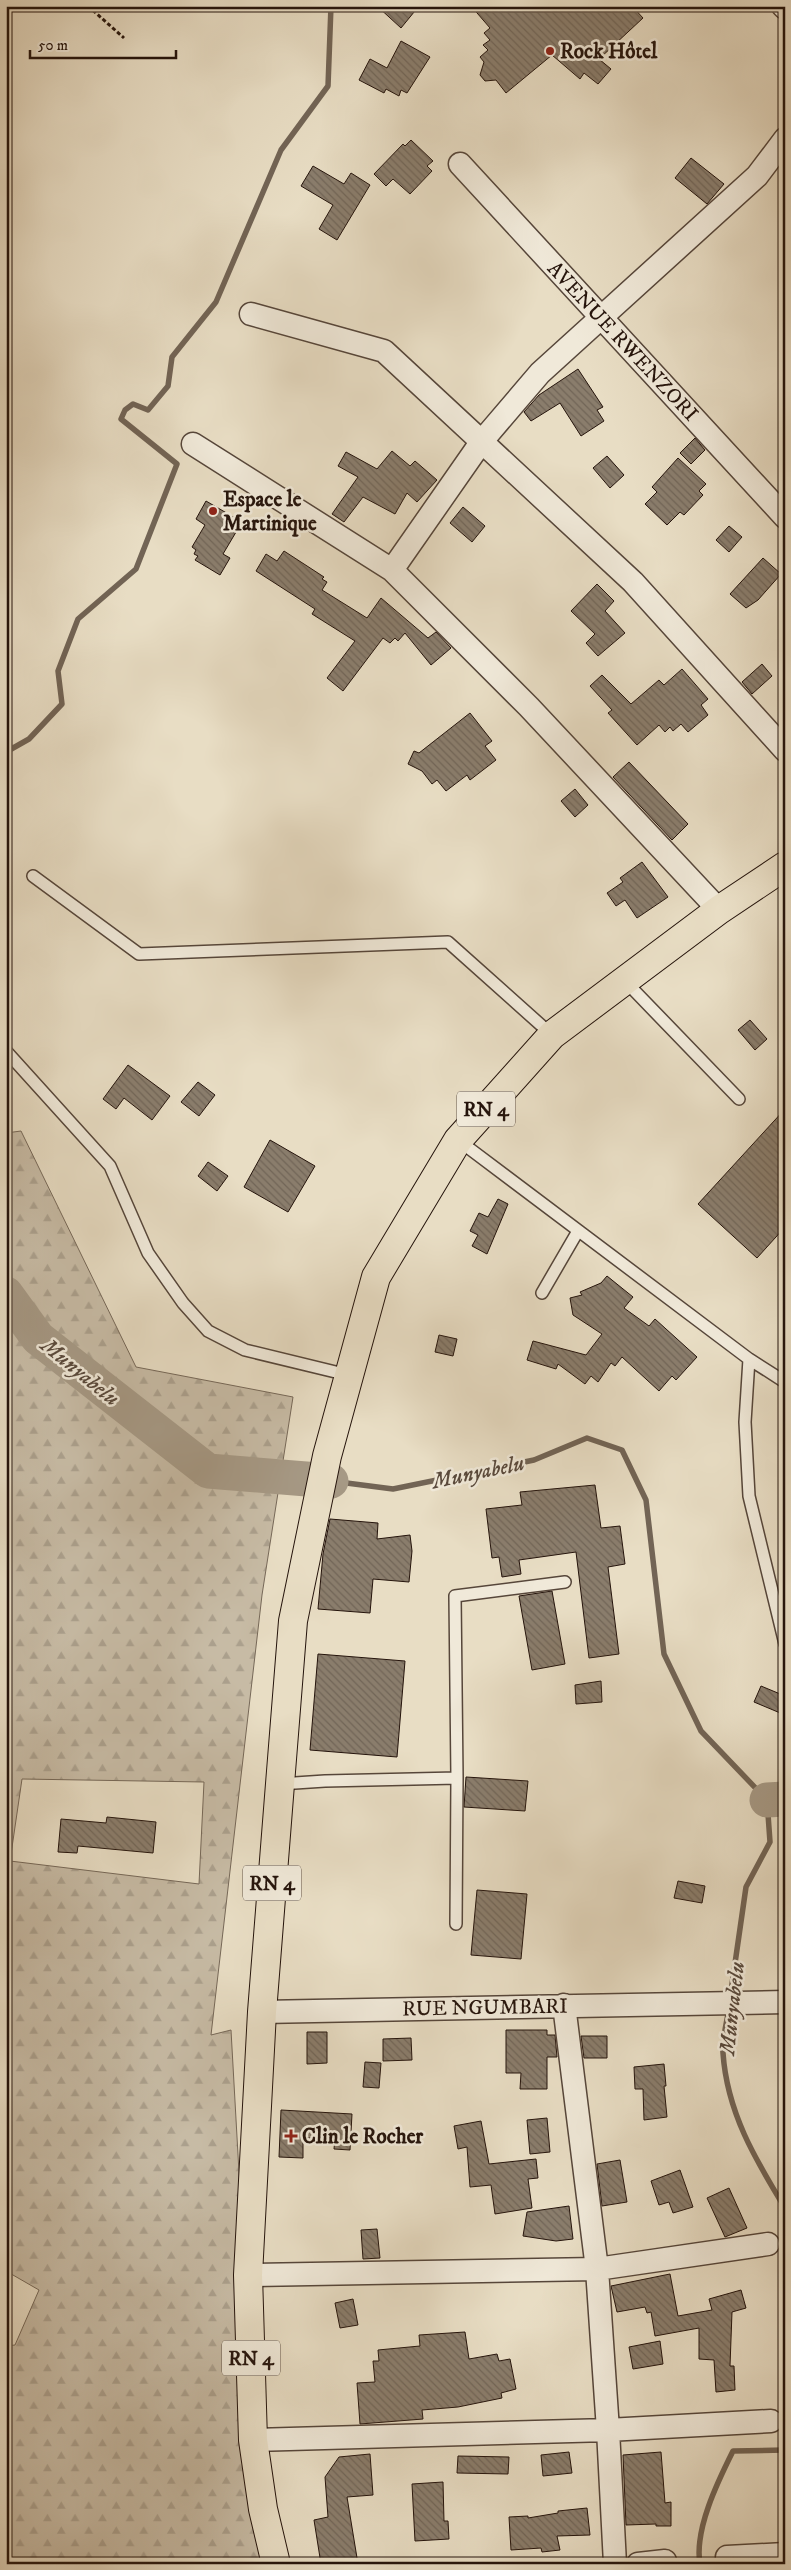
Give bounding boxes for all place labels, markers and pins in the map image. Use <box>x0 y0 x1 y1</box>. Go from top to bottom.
place label: Rock Hôtel <box>560 39 658 65</box>
marker: Rock Hôtel <box>544 45 556 57</box>
place label: Espace le Martinique <box>223 487 317 537</box>
marker: Espace le Martinique <box>207 505 219 517</box>
place label: Clin le Rocher <box>302 2124 424 2150</box>
marker: Clin le Rocher <box>284 2129 298 2143</box>

